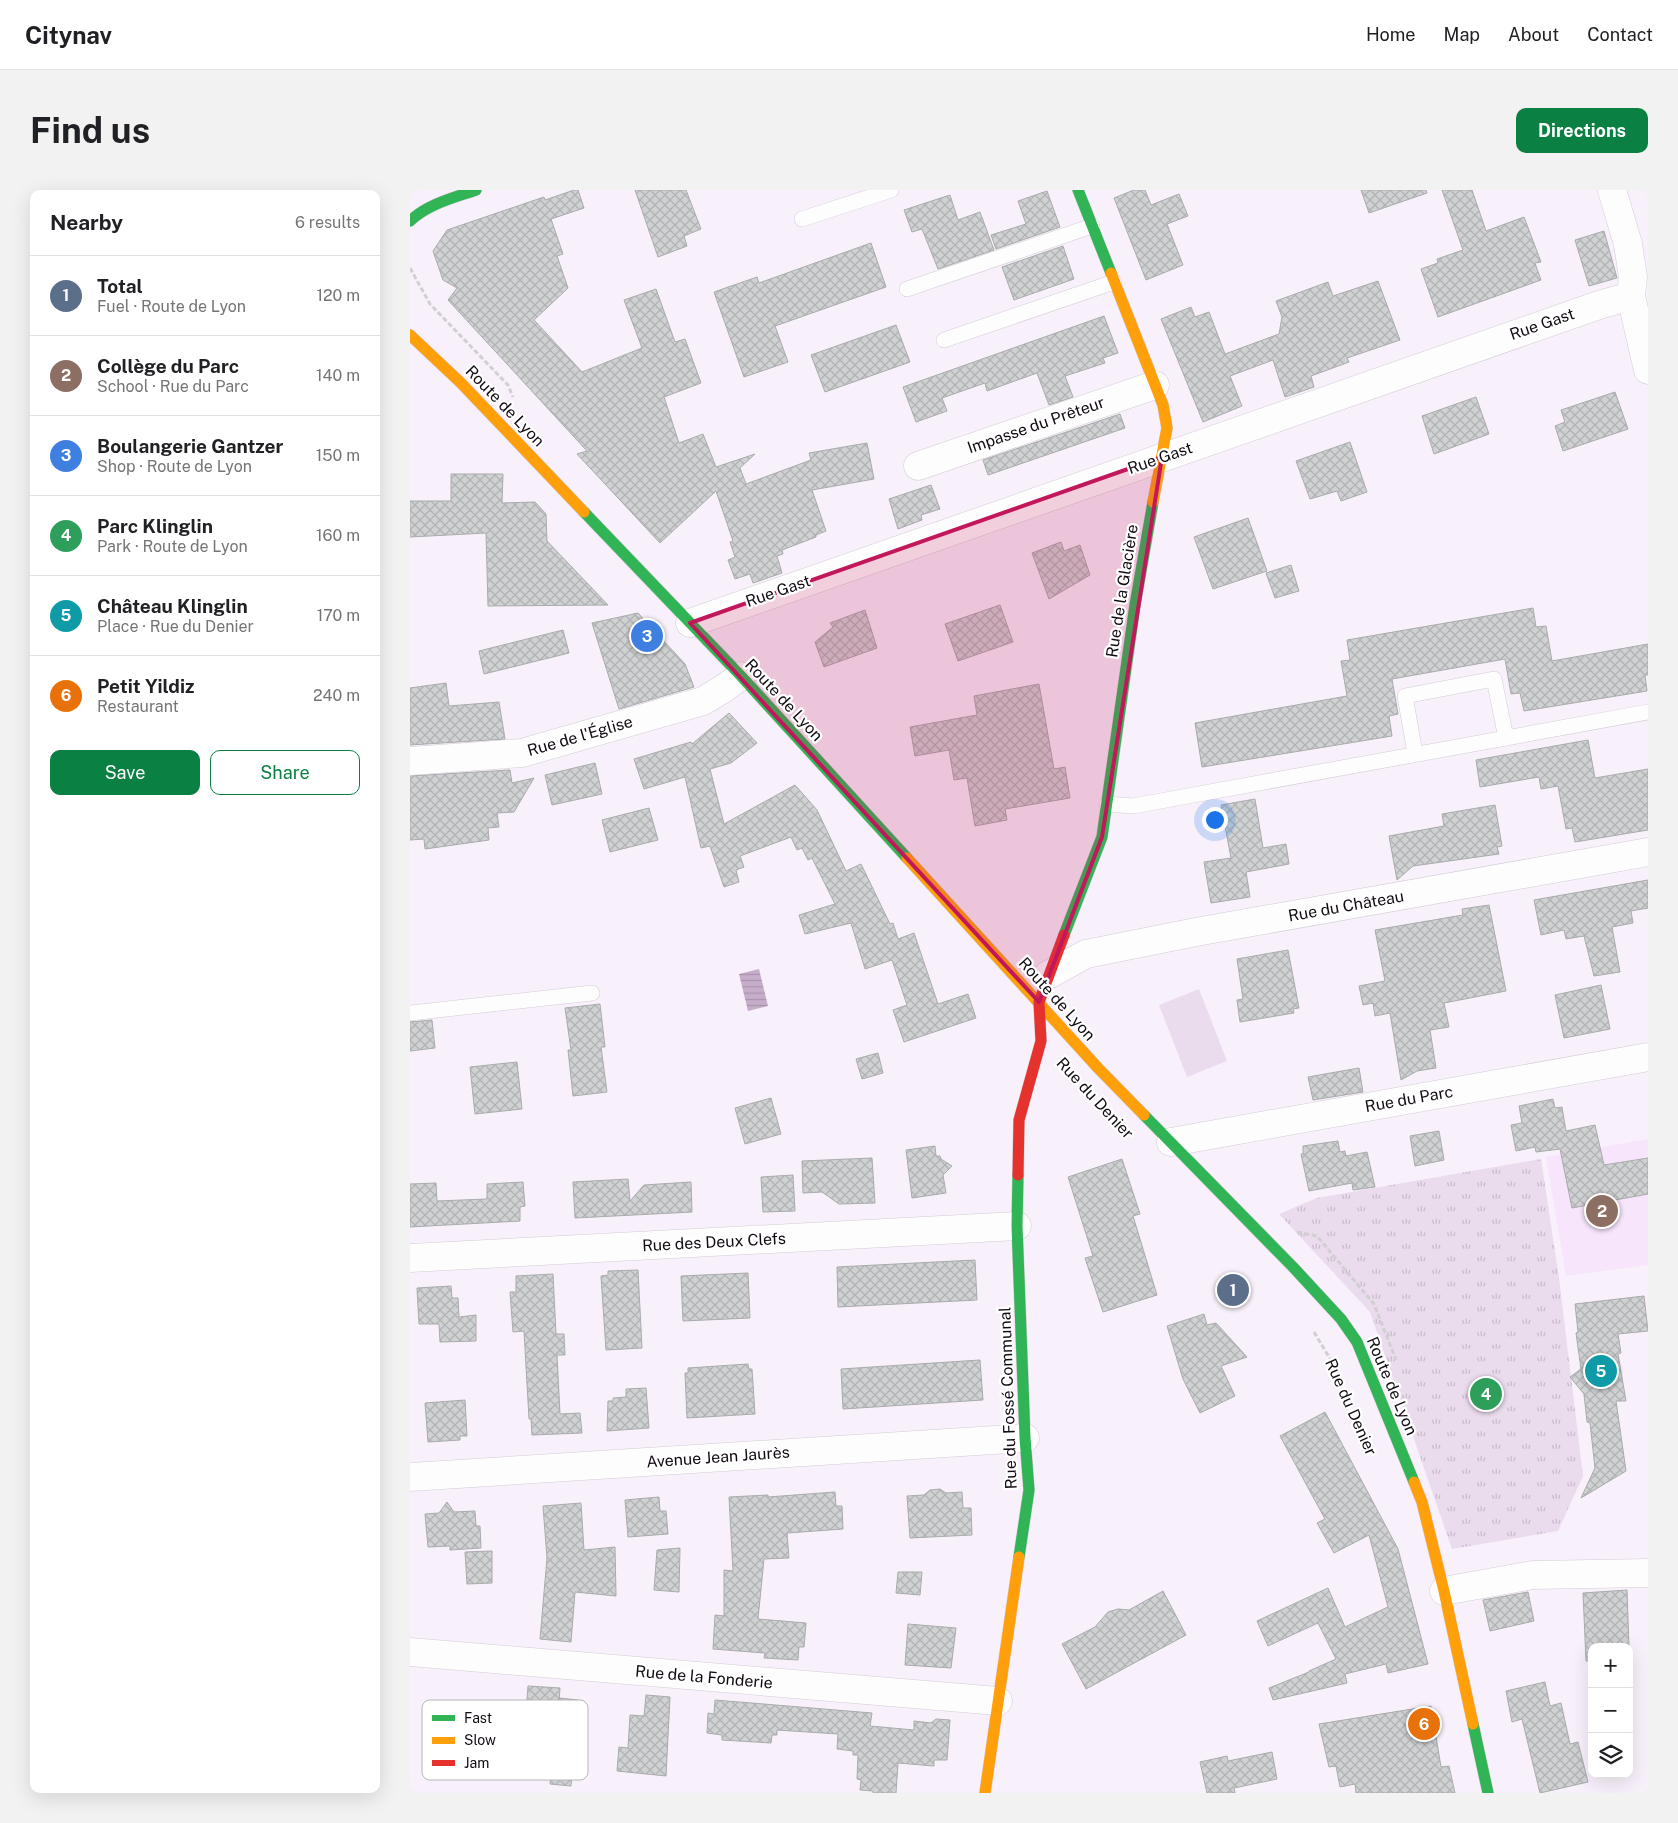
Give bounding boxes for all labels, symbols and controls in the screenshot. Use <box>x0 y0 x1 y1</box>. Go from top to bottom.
text: Citynav <box>25 21 112 49</box>
text: Home <box>1366 24 1416 45</box>
text: Map <box>1444 24 1480 45</box>
text: About <box>1508 24 1559 45</box>
text: Contact <box>1587 24 1653 45</box>
button: Directions <box>1516 108 1648 153</box>
text: Find us <box>30 110 150 151</box>
text: Nearby <box>50 210 123 235</box>
text: 6 results <box>295 213 360 232</box>
text: Total <box>97 275 143 297</box>
text: 1 <box>63 286 69 305</box>
text: 120 m <box>316 286 360 305</box>
text: Fuel · Route de Lyon <box>97 297 246 316</box>
street label: Rue Gast <box>1507 304 1577 344</box>
text: Collège du Parc <box>97 355 239 377</box>
street label: Route de Lyon <box>462 362 548 450</box>
text: 2 <box>61 366 71 385</box>
text: 140 m <box>316 366 360 385</box>
text: School · Rue du Parc <box>97 377 249 396</box>
street label: Impasse du Prêteur <box>965 393 1107 457</box>
text: Boulangerie Gantzer <box>97 435 283 457</box>
street label: Rue Gast <box>1125 438 1195 478</box>
text: 3 <box>61 446 71 465</box>
text: 150 m <box>316 446 360 465</box>
text: Shop · Route de Lyon <box>97 457 252 476</box>
text: Parc Klinglin <box>97 515 213 537</box>
street label: Rue de la Glacière <box>1102 523 1142 659</box>
text: 4 <box>61 526 71 545</box>
text: 160 m <box>316 526 360 545</box>
text: Park · Route de Lyon <box>97 537 248 556</box>
street label: Rue Gast <box>743 571 813 611</box>
text: Château Klinglin <box>97 595 248 617</box>
text: 5 <box>61 606 71 625</box>
text: 170 m <box>317 606 360 625</box>
text: Place · Rue du Denier <box>97 617 254 636</box>
pin: 3 <box>631 617 663 655</box>
street label: Route de Lyon <box>741 655 827 745</box>
text: Petit Yildiz <box>97 675 194 697</box>
text: 6 <box>61 686 71 705</box>
text: 240 m <box>313 686 360 705</box>
text: Restaurant <box>97 697 179 716</box>
street label: Rue de l'Église <box>525 711 635 760</box>
button: Save <box>50 750 200 795</box>
button: Share <box>210 750 360 795</box>
your location <box>1202 807 1228 833</box>
street label: Rue du Château <box>1287 886 1405 926</box>
street label: Route de Lyon <box>1015 954 1099 1044</box>
street label: Rue du Denier <box>1053 1053 1137 1143</box>
street label: Rue du Parc <box>1364 1082 1454 1116</box>
pin: 2 <box>1586 1192 1618 1230</box>
street label: Rue des Deux Clefs <box>642 1229 786 1255</box>
pin: 1 <box>1217 1271 1249 1309</box>
street label: Rue du Fossé Communal <box>995 1306 1021 1490</box>
street label: Route de Lyon <box>1363 1334 1421 1438</box>
pin: 5 <box>1585 1352 1617 1390</box>
street label: Rue du Denier <box>1321 1356 1381 1458</box>
pin: 4 <box>1470 1375 1502 1413</box>
street label: Avenue Jean Jaurès <box>646 1443 790 1471</box>
map controls <box>1588 1643 1633 1778</box>
button: + <box>1588 1643 1633 1688</box>
street label: Rue de la Fonderie <box>634 1662 774 1692</box>
button: − <box>1588 1688 1633 1733</box>
legend <box>422 1700 588 1780</box>
pin: 6 <box>1408 1705 1440 1743</box>
text: Fast <box>464 1710 492 1726</box>
text: Slow <box>464 1732 496 1748</box>
button: layers <box>1588 1733 1633 1778</box>
text: Jam <box>464 1755 489 1771</box>

